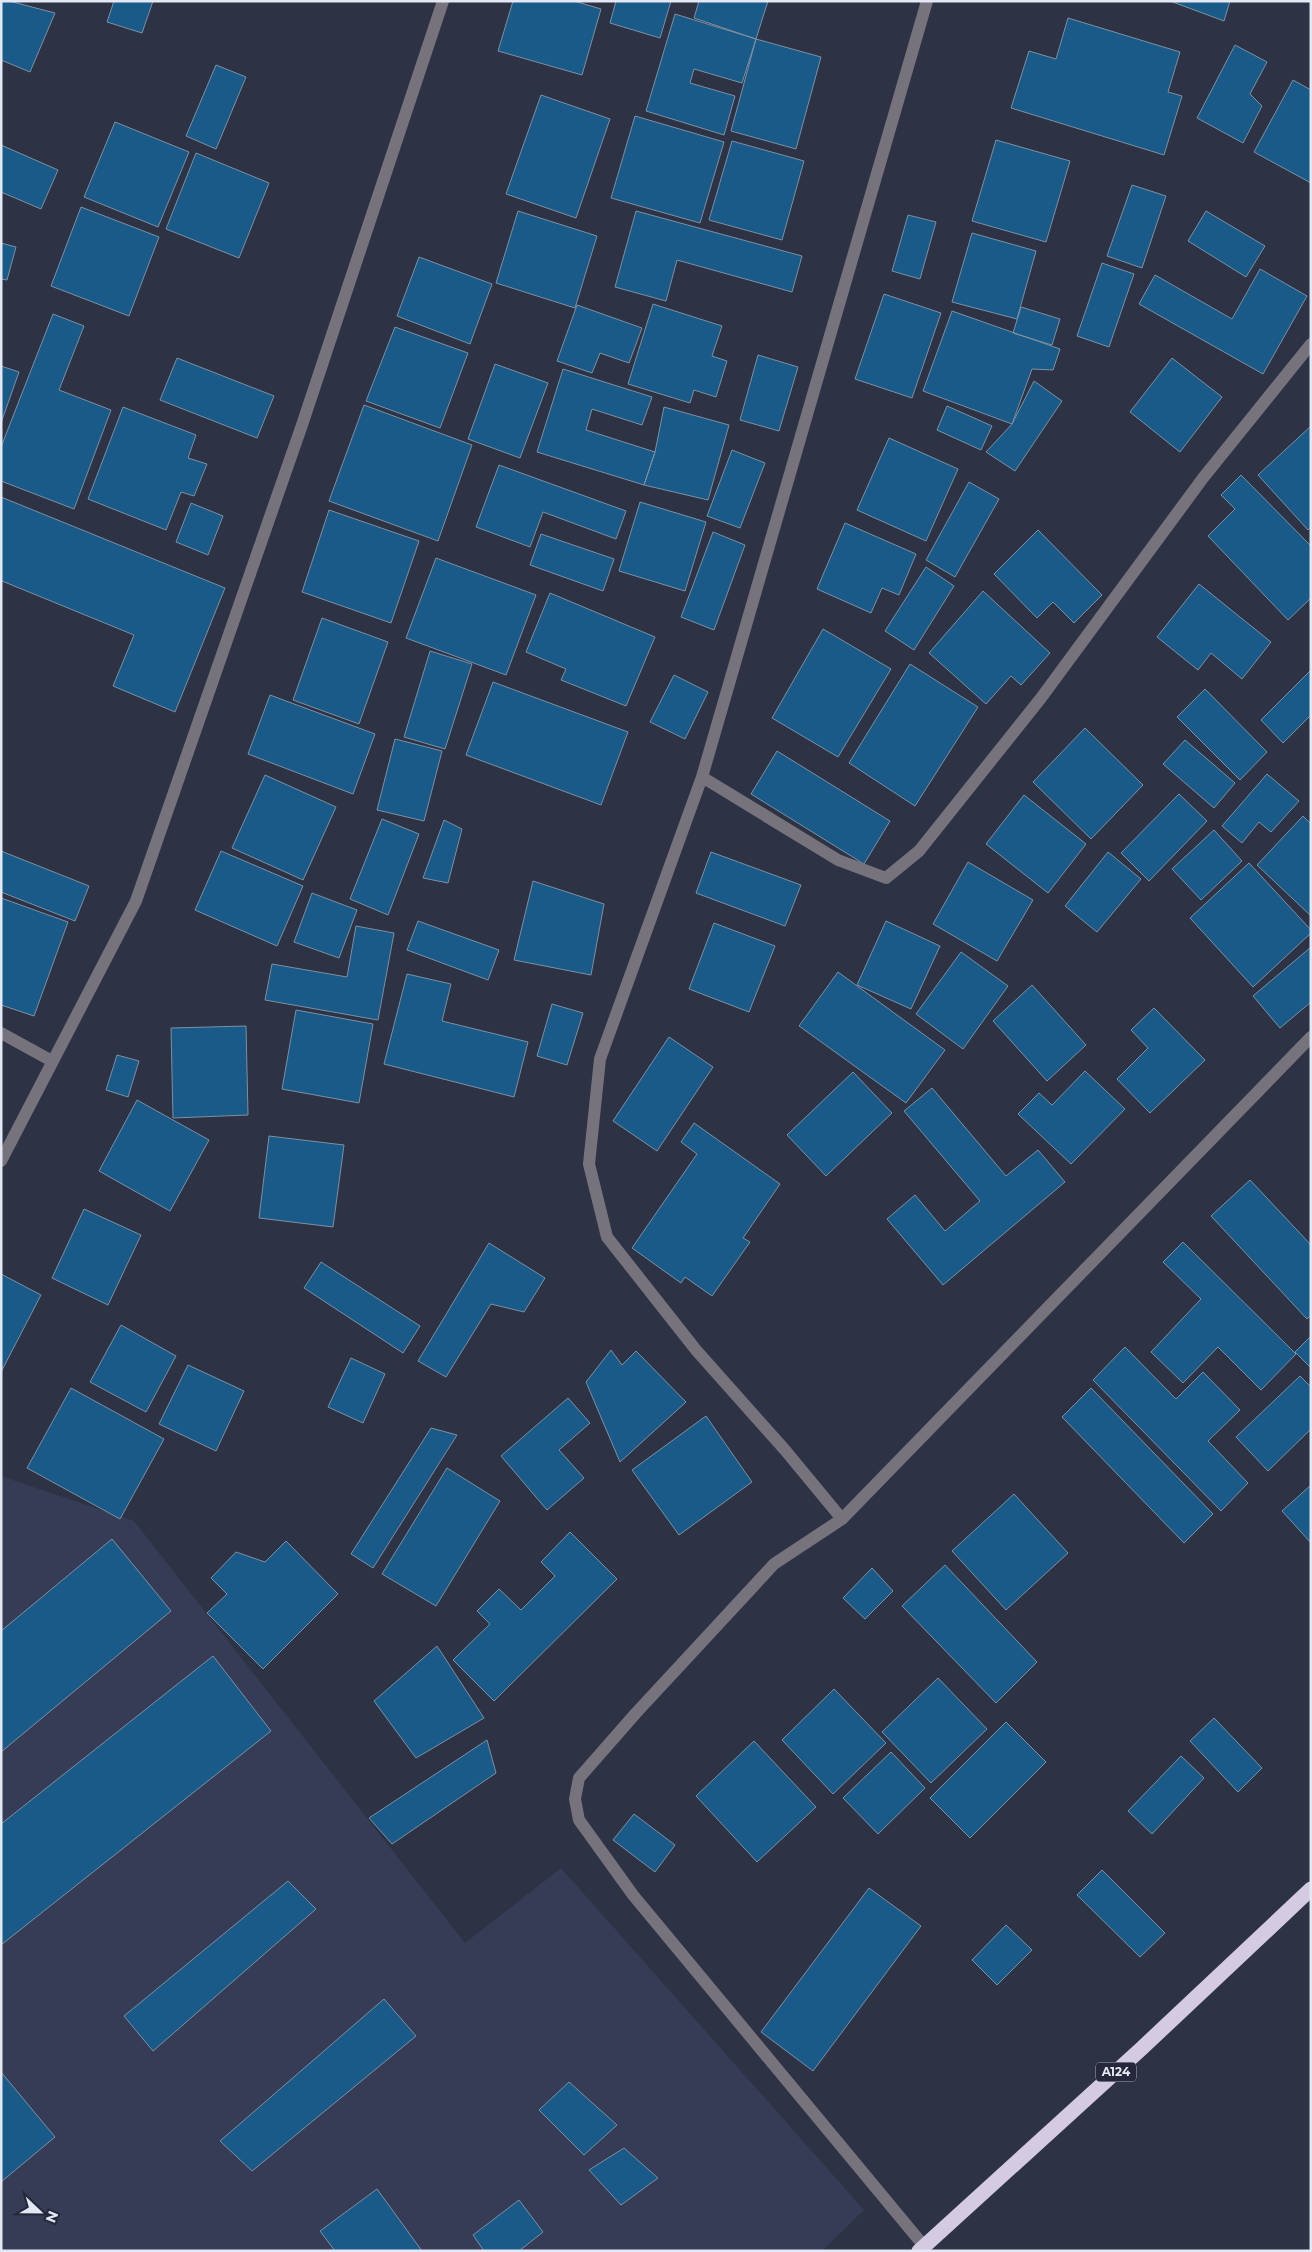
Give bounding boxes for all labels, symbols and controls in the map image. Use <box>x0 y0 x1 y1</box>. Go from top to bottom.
road number: A124 <box>1096 2062 1136 2082</box>
north arrow <box>15 2187 65 2237</box>
text: N <box>42 2208 63 2225</box>

